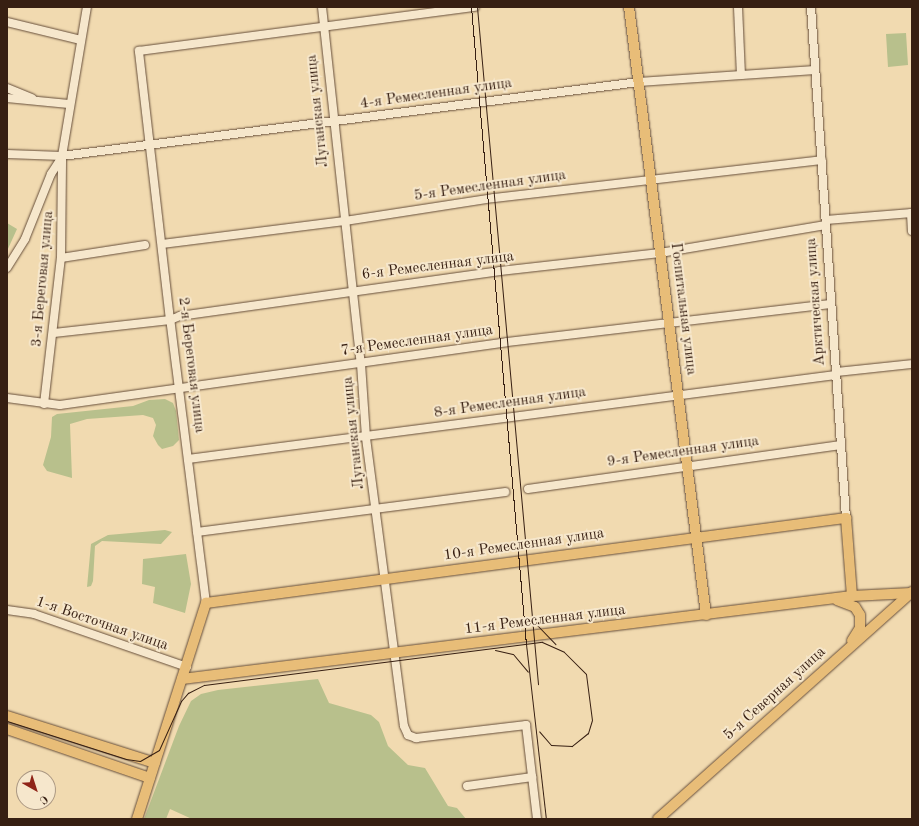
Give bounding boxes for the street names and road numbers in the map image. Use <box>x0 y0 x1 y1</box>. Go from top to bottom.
street label: Луганская улица <box>303 54 333 168</box>
street label: 4-я Ремесленная улица <box>359 74 513 114</box>
street label: 5-я Ремесленная улица <box>413 166 567 206</box>
street label: 3-я Береговая улица <box>28 210 58 348</box>
street label: Арктическая улица <box>803 237 829 367</box>
street label: Госпитальная улица <box>666 242 700 376</box>
street label: 6-я Ремесленная улица <box>361 248 515 284</box>
street label: 2-я Береговая улица <box>174 296 208 434</box>
street label: 7-я Ремесленная улица <box>340 321 494 361</box>
street label: Луганская улица <box>339 376 369 490</box>
street label: 8-я Ремесленная улица <box>433 383 587 423</box>
street label: 9-я Ремесленная улица <box>606 432 760 472</box>
street label: 10-я Ремесленная улица <box>443 525 605 565</box>
street label: 1-я Восточная улица <box>34 593 170 655</box>
street label: 11-я Ремесленная улица <box>464 601 626 639</box>
street label: 5-я Северная улица <box>720 643 830 745</box>

